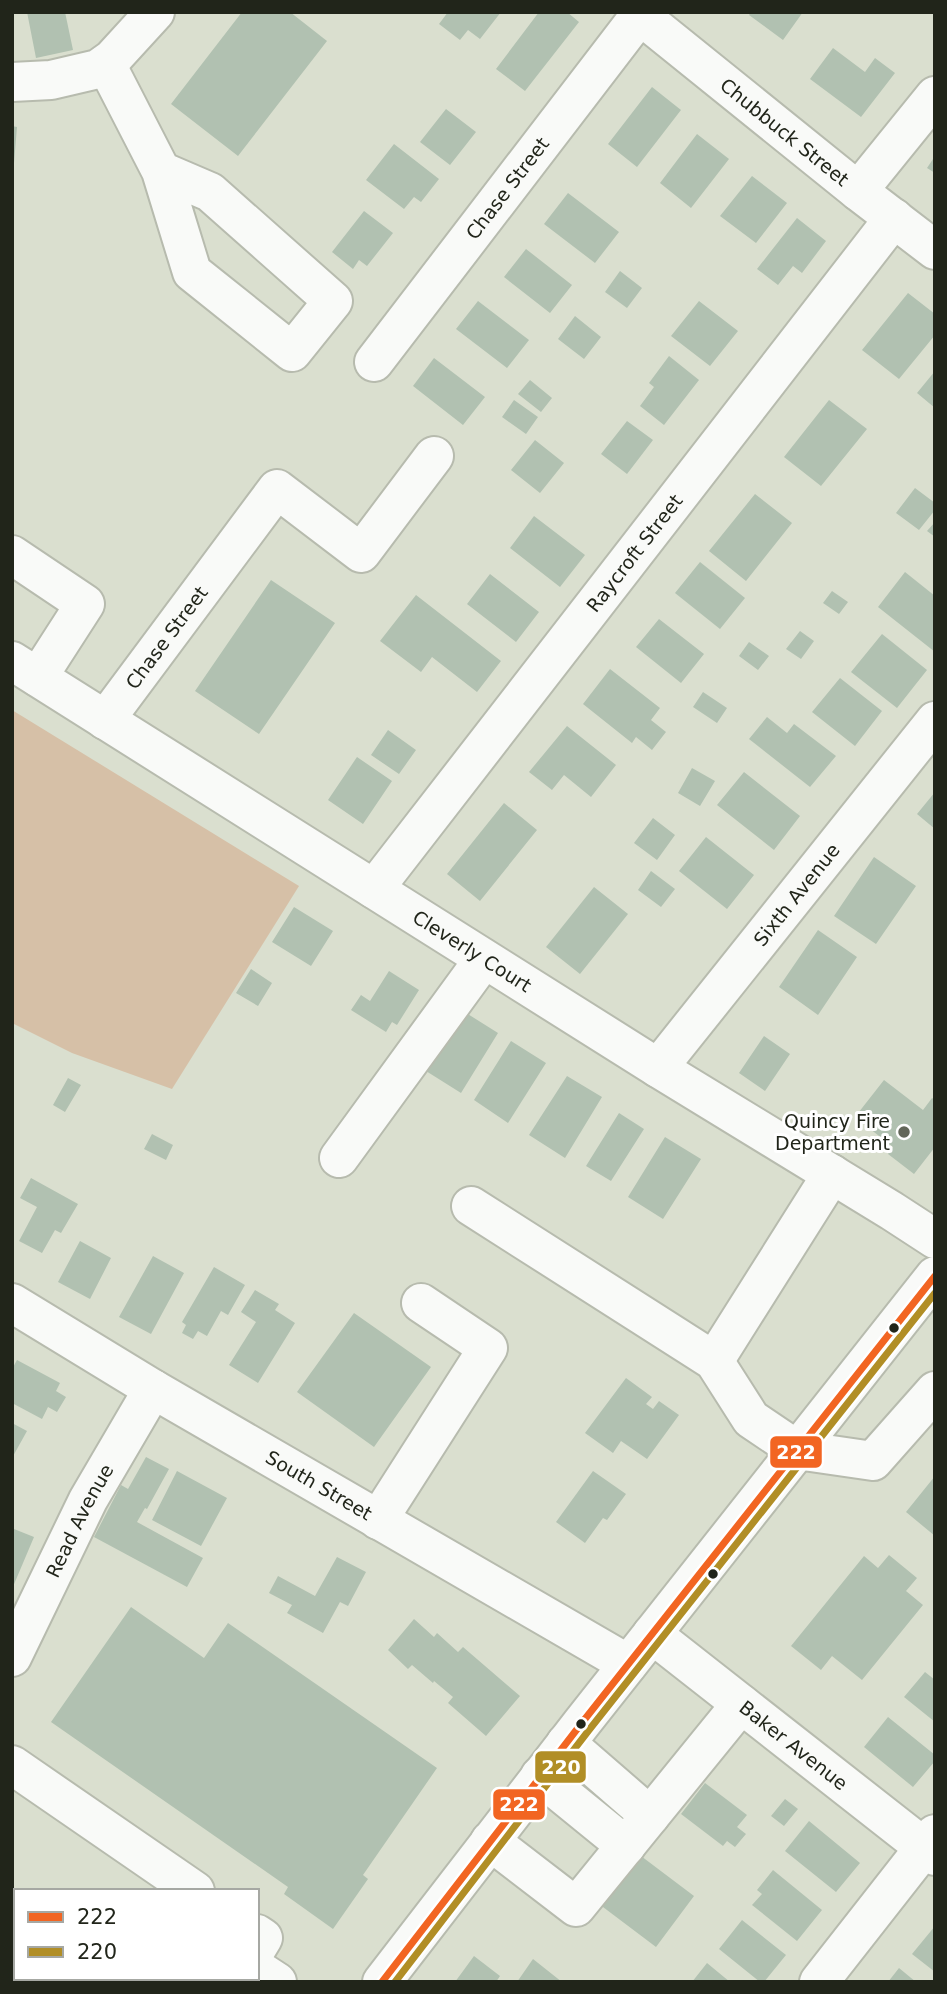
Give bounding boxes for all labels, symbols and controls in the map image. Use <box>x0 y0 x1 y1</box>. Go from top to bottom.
street label: Chubbuck Street <box>716 73 853 190</box>
street label: Chase Street <box>461 133 553 243</box>
street label: Raycroft Street <box>582 490 687 616</box>
street label: Chase Street <box>121 582 212 693</box>
street label: Sixth Avenue <box>749 839 844 950</box>
street label: Cleverly Court <box>409 905 536 996</box>
place label: Quincy Fire Department <box>775 1110 890 1154</box>
marker: Quincy Fire Department <box>896 1124 912 1140</box>
unlabelled marker <box>887 1321 901 1335</box>
line badge: 222 <box>769 1435 823 1469</box>
text: 222 <box>776 1441 816 1463</box>
street label: South Street <box>262 1446 376 1524</box>
street label: Read Avenue <box>41 1460 118 1581</box>
unlabelled marker <box>706 1567 720 1581</box>
street label: Baker Avenue <box>735 1696 852 1794</box>
unlabelled marker <box>574 1717 588 1731</box>
line badge: 220 <box>534 1750 587 1784</box>
text: 220 <box>541 1756 581 1778</box>
line badge: 222 <box>492 1788 546 1821</box>
text: 222 <box>499 1793 539 1815</box>
legend <box>14 1889 259 1980</box>
text: 222 <box>77 1905 117 1929</box>
text: 220 <box>77 1940 117 1964</box>

